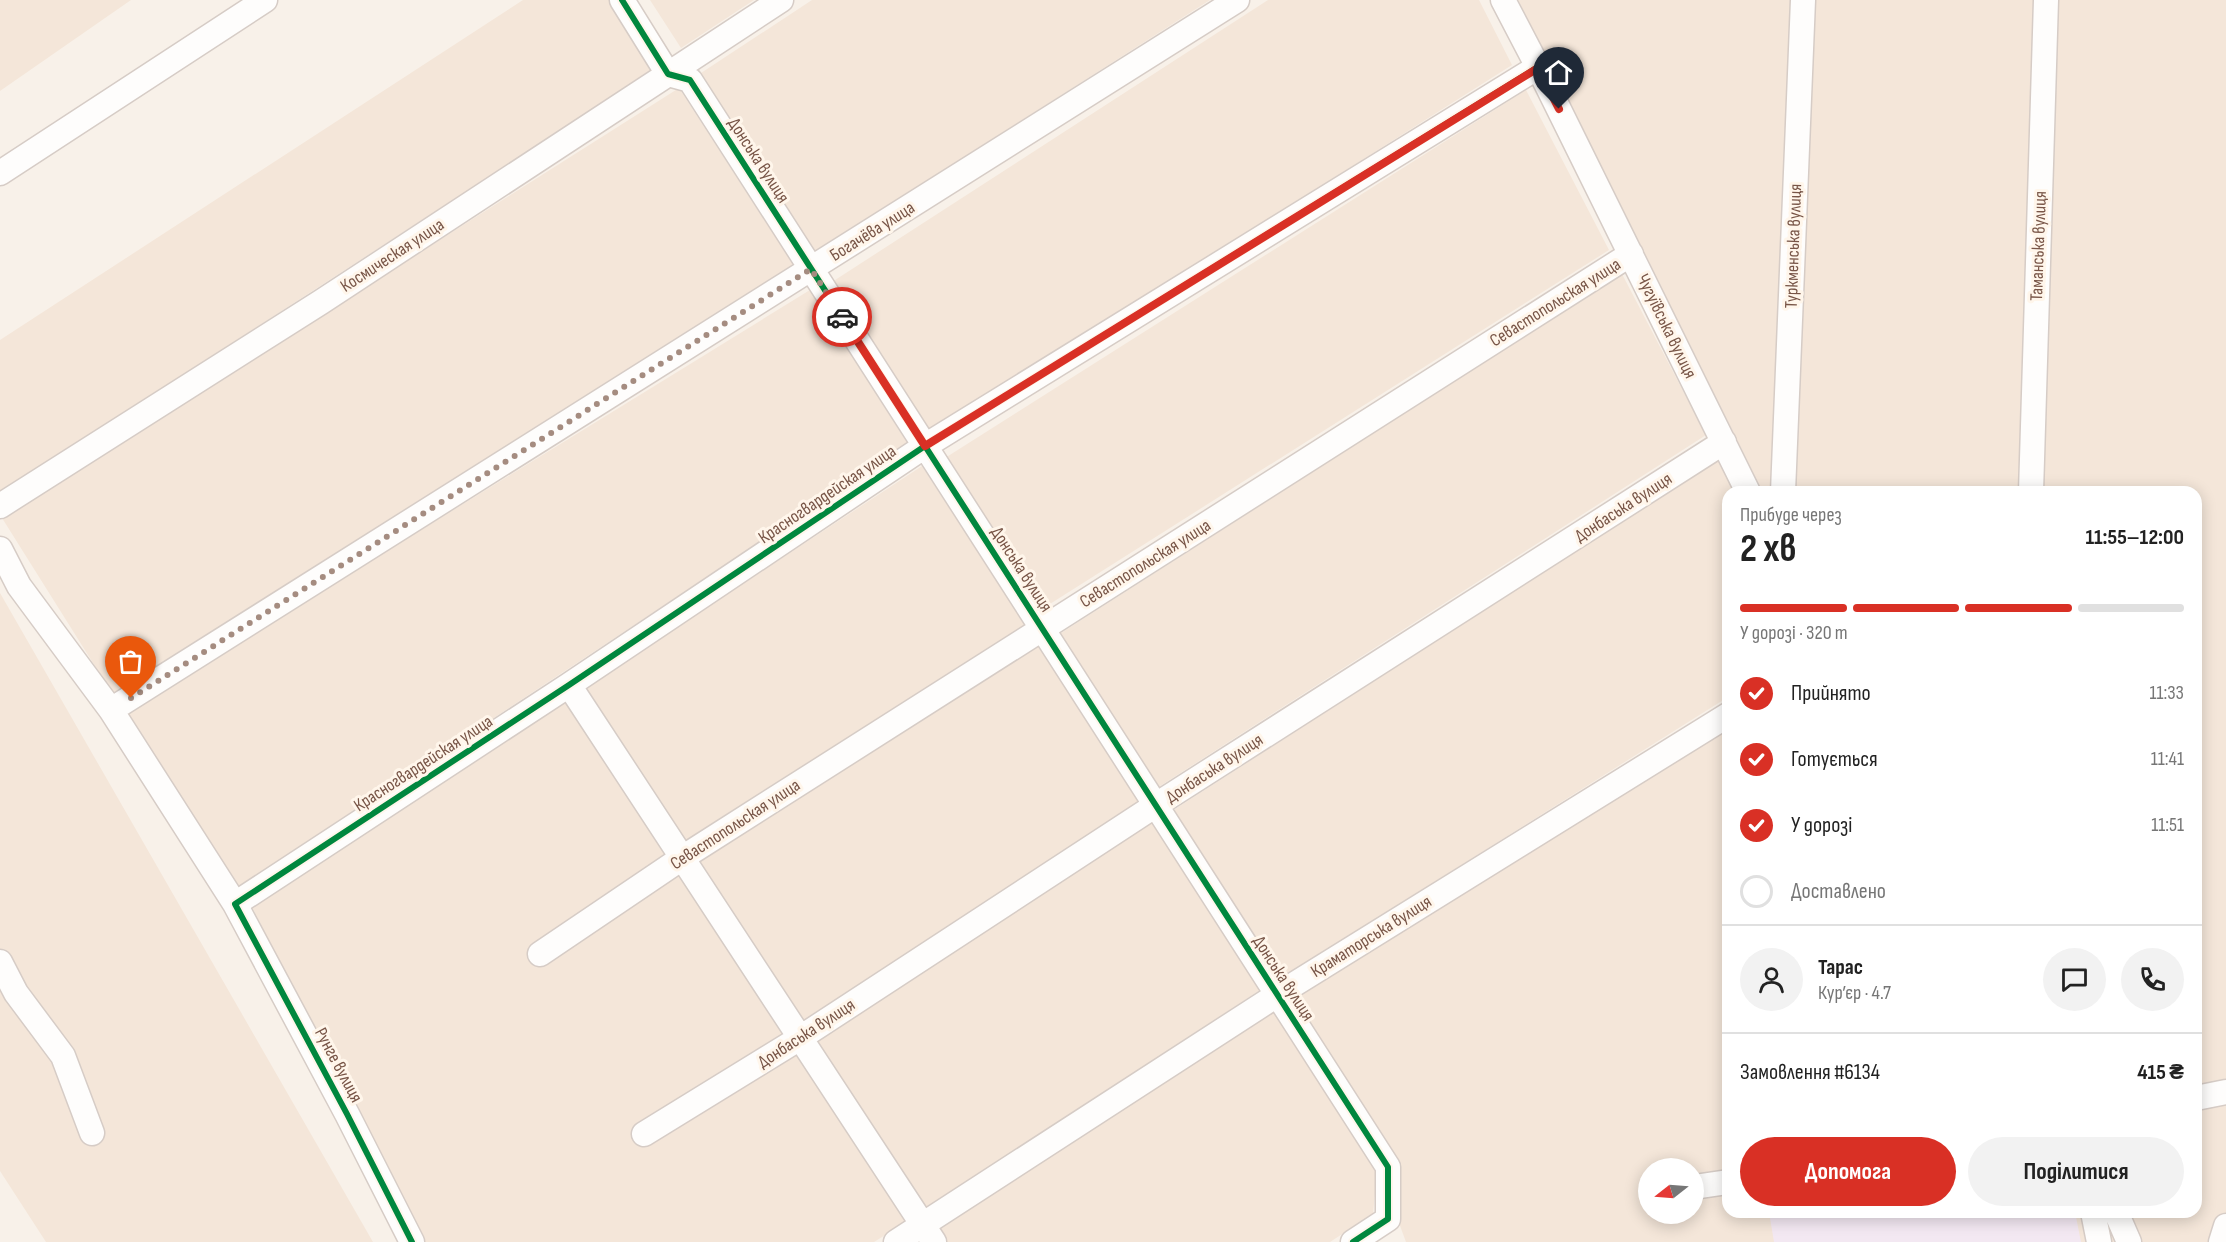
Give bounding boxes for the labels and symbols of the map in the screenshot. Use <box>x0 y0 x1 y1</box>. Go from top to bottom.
pin <box>1533 47 1584 109</box>
street label: Донська вулиця <box>723 114 794 207</box>
street label: Туркменська вулиця <box>1781 183 1806 309</box>
street label: Таманська вулиця <box>2026 191 2051 301</box>
street label: Богачёва улица <box>826 197 919 266</box>
street label: Космическая улица <box>337 214 448 297</box>
street label: Севастопольская улица <box>1486 254 1625 351</box>
street label: Чугуївська вулиця <box>1632 271 1701 382</box>
courier <box>812 287 872 347</box>
street label: Красногвардейская улица <box>755 441 900 548</box>
street label: Донбаська вулиця <box>1571 468 1676 547</box>
street label: Севастопольская улица <box>1076 515 1215 612</box>
street label: Донська вулиця <box>986 523 1057 616</box>
pin <box>105 636 156 698</box>
street label: Красногвардейская улица <box>350 711 497 816</box>
street label: Донбаська вулиця <box>1162 729 1267 808</box>
street label: Севастопольская улица <box>666 775 804 874</box>
street label: Краматорська вулиця <box>1307 891 1435 982</box>
street label: Донська вулиця <box>1248 932 1319 1025</box>
street label: Донбаська вулиця <box>754 994 859 1073</box>
street label: Рунге вулиця <box>310 1024 367 1106</box>
north arrow <box>1638 1158 1704 1224</box>

